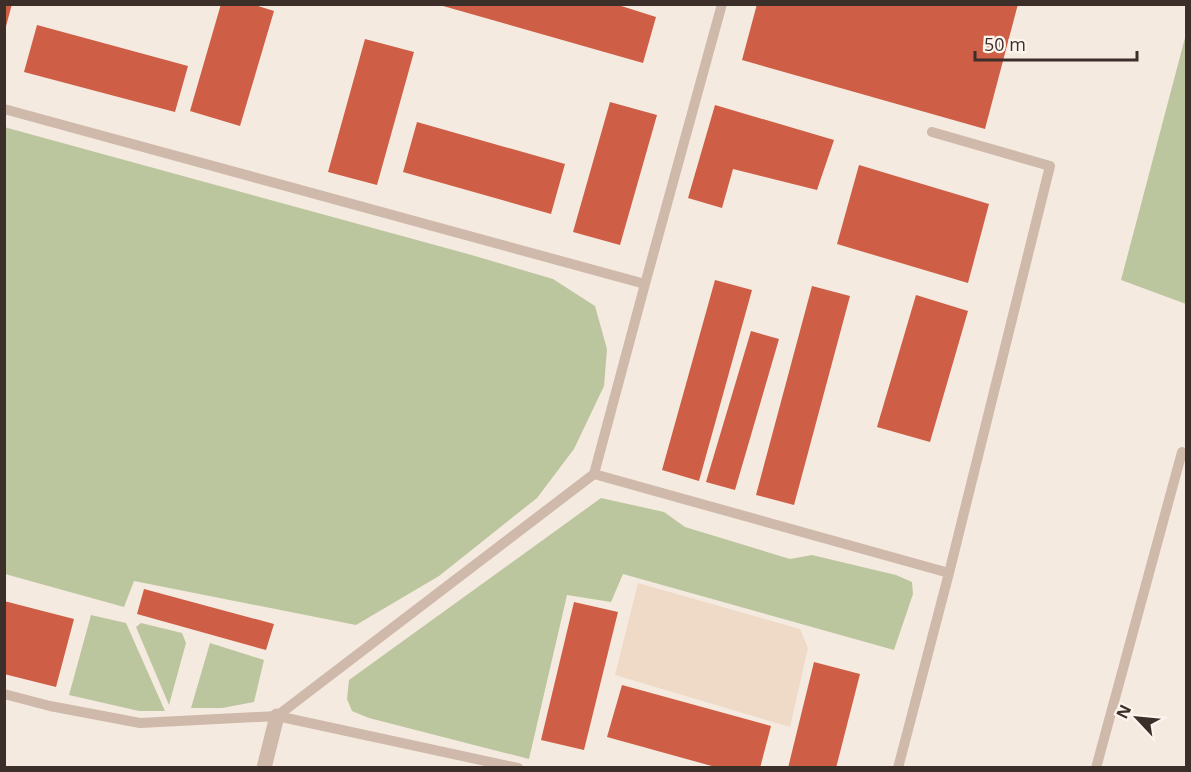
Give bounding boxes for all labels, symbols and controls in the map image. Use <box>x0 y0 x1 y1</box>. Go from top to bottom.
scale bar <box>975 24 1137 62</box>
text: 50 m <box>984 32 1026 56</box>
north arrow <box>1107 688 1167 748</box>
text: N <box>1111 701 1136 722</box>

